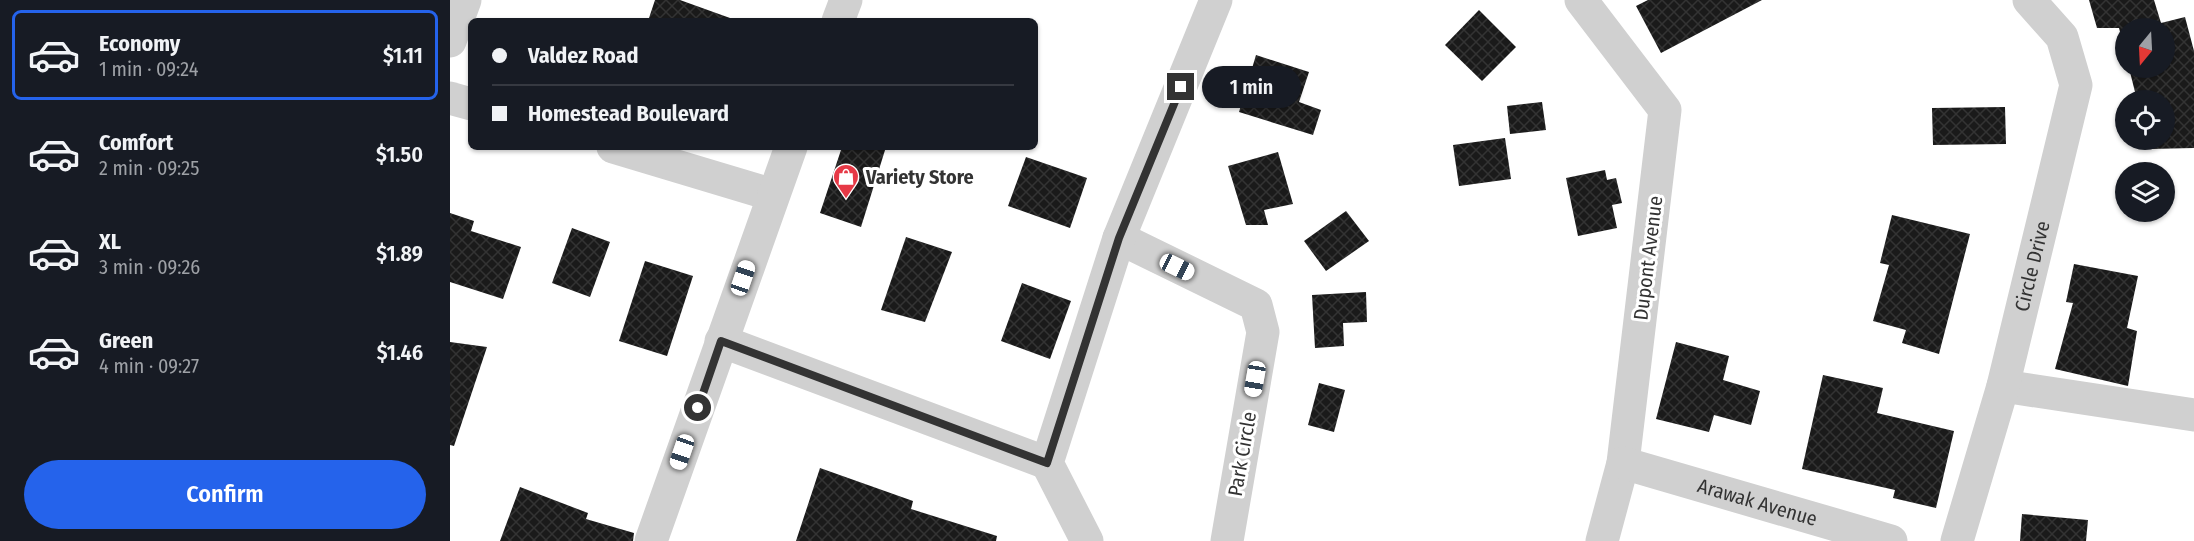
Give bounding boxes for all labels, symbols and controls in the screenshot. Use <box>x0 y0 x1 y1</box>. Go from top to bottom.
north arrow <box>2115 18 2175 78</box>
map controls <box>2115 18 2175 222</box>
icon: car <box>27 28 81 82</box>
text: Economy <box>99 30 180 57</box>
text: $1.11 <box>383 42 423 69</box>
text: Valdez Road <box>528 42 639 69</box>
text: 1 min · 09:24 <box>99 57 198 81</box>
callout: 1 min <box>1202 66 1301 108</box>
route end <box>1167 73 1194 100</box>
text: 1 min <box>1230 75 1273 99</box>
button: locate <box>2115 90 2175 150</box>
text: Homestead Boulevard <box>528 100 729 127</box>
icon: car <box>27 127 81 181</box>
text: Comfort <box>99 129 173 156</box>
text: $1.50 <box>376 141 423 168</box>
text: 2 min · 09:25 <box>99 156 199 180</box>
shop icon: Variety Store <box>831 162 861 200</box>
button: layers <box>2115 162 2175 222</box>
place label: Variety Store <box>865 165 974 189</box>
street label: Dupont Avenue <box>1628 194 1668 322</box>
street label: Circle Drive <box>2010 218 2055 314</box>
icon: car <box>27 226 81 280</box>
text: XL <box>99 228 121 255</box>
text: $1.89 <box>376 240 423 267</box>
car <box>1157 251 1197 283</box>
text: 3 min · 09:26 <box>99 255 200 279</box>
car <box>729 258 757 298</box>
icon: car <box>27 325 81 379</box>
text: Green <box>99 327 153 354</box>
text: $1.46 <box>377 339 423 366</box>
text: 4 min · 09:27 <box>99 354 199 378</box>
car <box>1243 360 1267 398</box>
route start <box>684 394 711 421</box>
street label: Park Circle <box>1223 410 1261 498</box>
car <box>668 432 696 472</box>
button: Confirm <box>24 460 426 529</box>
street label: Arawak Avenue <box>1695 473 1820 531</box>

